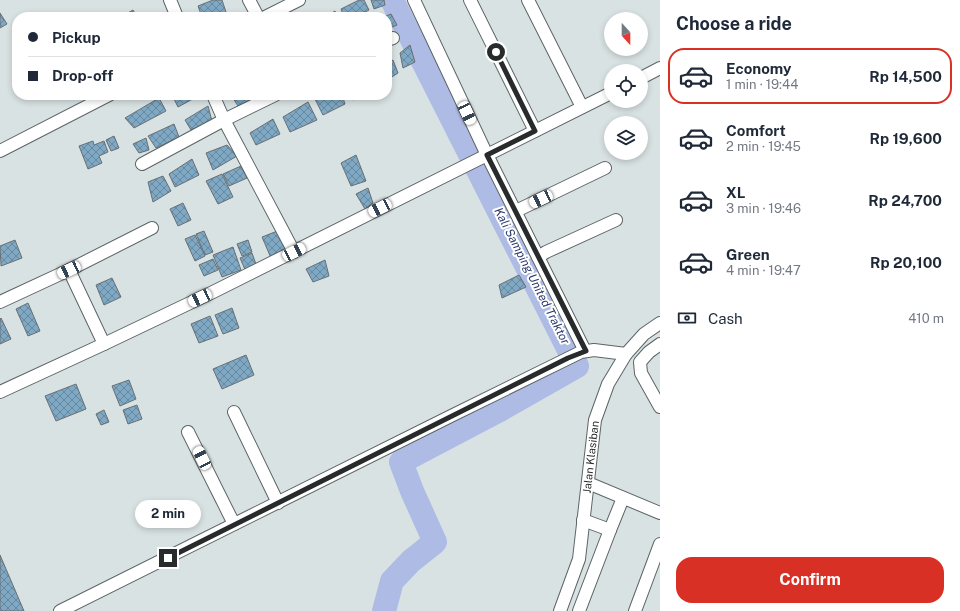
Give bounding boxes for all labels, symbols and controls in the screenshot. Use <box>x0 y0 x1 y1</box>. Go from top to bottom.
north arrow <box>604 12 648 56</box>
map controls <box>604 12 648 160</box>
text: Choose a ride <box>676 13 792 34</box>
text: Pickup <box>52 29 101 46</box>
route start <box>487 43 505 61</box>
icon: car <box>678 58 714 94</box>
text: Economy <box>726 60 791 77</box>
button: locate <box>604 64 648 108</box>
text: Drop-off <box>52 67 113 84</box>
text: Rp 14,500 <box>869 68 942 85</box>
text: 1 min · 19:44 <box>726 77 798 92</box>
car <box>456 100 478 126</box>
button: layers <box>604 116 648 160</box>
icon: car <box>678 120 714 156</box>
text: Comfort <box>726 122 786 139</box>
text: Rp 19,600 <box>870 130 942 147</box>
text: 2 min · 19:45 <box>726 139 801 154</box>
icon: car <box>678 182 714 218</box>
text: XL <box>726 184 745 201</box>
car <box>528 188 554 210</box>
text: Rp 24,700 <box>868 192 942 209</box>
car <box>367 197 393 219</box>
text: 3 min · 19:46 <box>726 201 801 216</box>
water label: Kali Samping United Traktor <box>491 205 573 347</box>
car <box>281 241 307 263</box>
icon: car <box>678 244 714 280</box>
text: Green <box>726 246 770 263</box>
text: Rp 20,100 <box>870 254 942 271</box>
car <box>56 259 82 281</box>
text: 4 min · 19:47 <box>726 263 801 278</box>
car <box>187 287 213 309</box>
icon: cash <box>676 307 698 329</box>
text: Cash <box>708 310 743 327</box>
text: 410 m <box>908 311 944 326</box>
street label: Jalan Klasiban <box>581 420 601 494</box>
car <box>191 445 213 471</box>
callout: 2 min <box>135 500 201 528</box>
text: 2 min <box>151 506 185 521</box>
route end <box>159 549 177 567</box>
button: Confirm <box>676 557 944 603</box>

